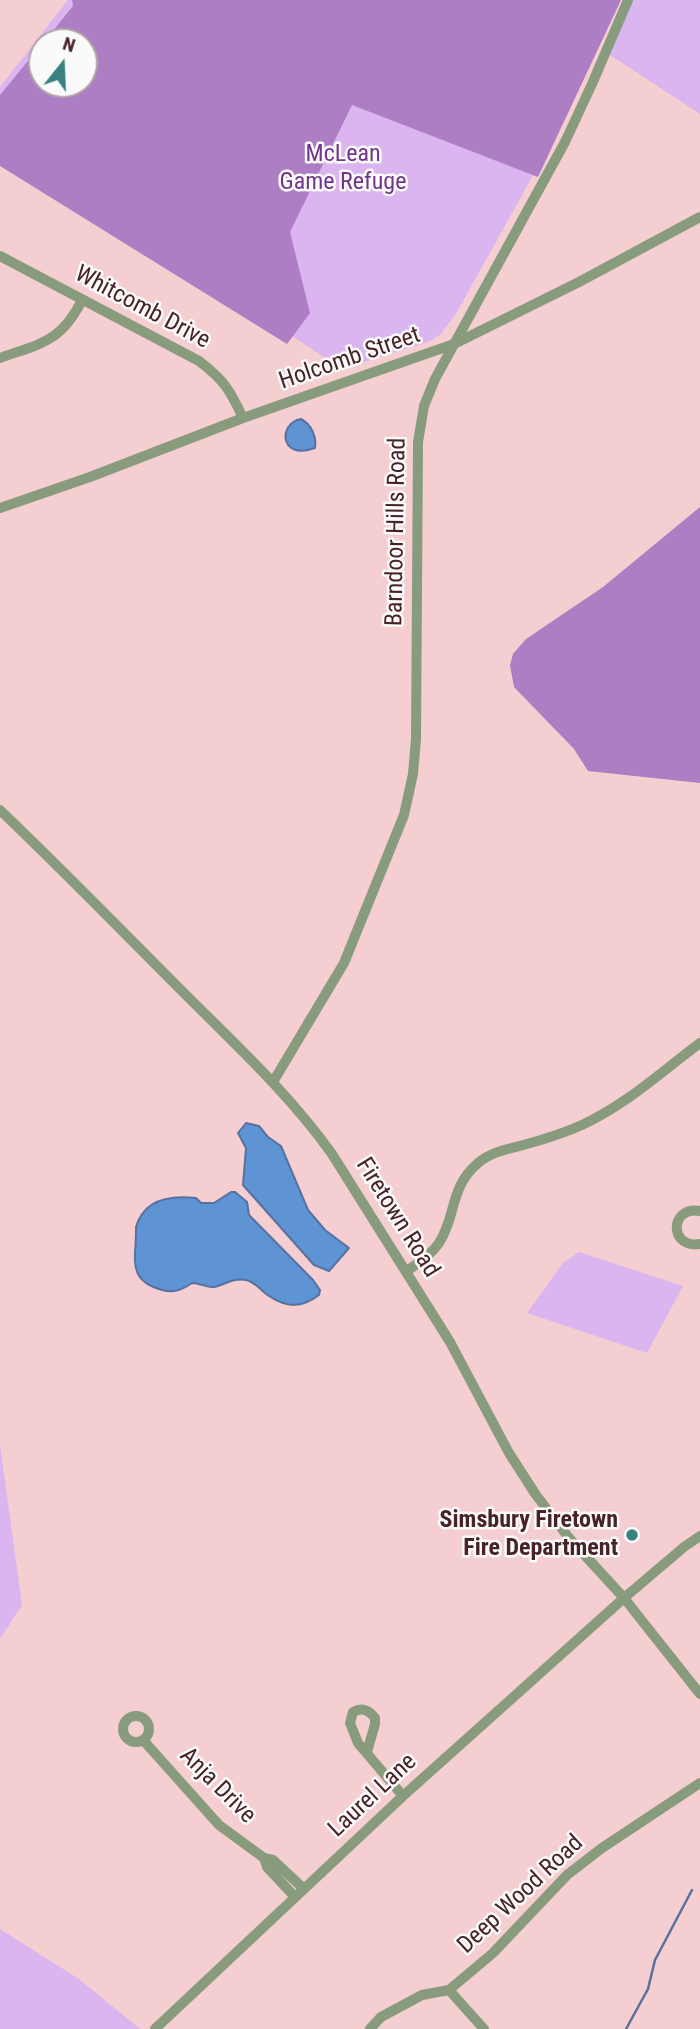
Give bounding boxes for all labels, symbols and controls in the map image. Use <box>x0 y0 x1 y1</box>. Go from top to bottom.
north arrow <box>28 28 98 98</box>
text: N <box>60 32 78 57</box>
park label: McLean Game Refuge <box>280 141 406 197</box>
street label: Whitcomb Drive <box>69 260 215 356</box>
street label: Holcomb Street <box>276 321 424 397</box>
street label: Barndoor Hills Road <box>381 438 413 626</box>
street label: Firetown Road <box>349 1153 445 1283</box>
place label: Simsbury Firetown Fire Department <box>440 1507 618 1563</box>
marker: Simsbury Firetown Fire Department <box>624 1527 640 1543</box>
street label: Anja Drive <box>173 1742 261 1830</box>
street label: Laurel Lane <box>323 1748 423 1844</box>
street label: Deep Wood Road <box>452 1830 590 1960</box>

